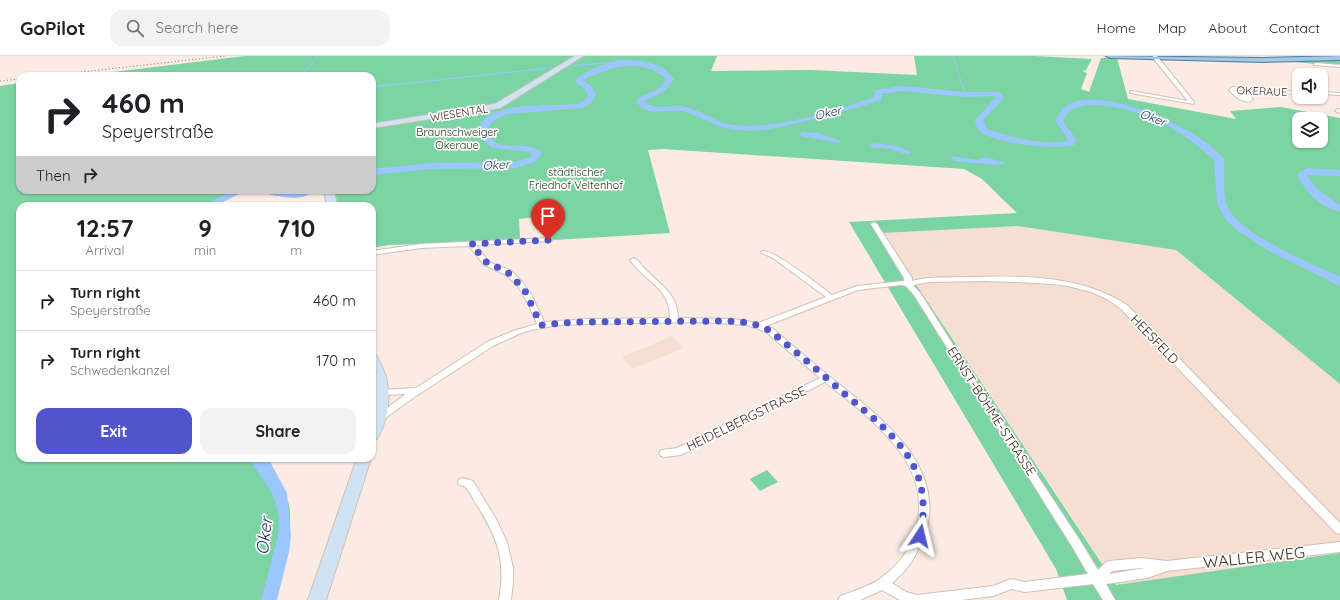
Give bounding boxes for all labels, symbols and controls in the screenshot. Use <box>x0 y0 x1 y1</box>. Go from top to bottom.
search box <box>110 10 390 46</box>
text: GoPilot <box>20 16 86 40</box>
icon: search <box>124 17 146 39</box>
text: Search here <box>156 18 238 37</box>
text: Home <box>1097 19 1136 37</box>
text: Map <box>1158 19 1186 37</box>
text: About <box>1208 19 1247 37</box>
text: Contact <box>1269 19 1320 37</box>
map controls <box>1292 68 1328 148</box>
button: sound <box>1292 68 1328 104</box>
street label: OKERAUE <box>1236 83 1288 99</box>
text: 460 m <box>102 85 185 120</box>
icon: right <box>36 88 88 140</box>
street label: WIESENTAL <box>429 101 489 125</box>
water label: Oker <box>813 102 844 123</box>
water label: Oker <box>1138 106 1170 130</box>
button: layers <box>1292 112 1328 148</box>
text: Speyerstraße <box>102 120 214 143</box>
park label: Braunschweiger Okeraue <box>416 125 498 152</box>
water label: Oker <box>482 156 511 173</box>
icon: right <box>79 164 101 186</box>
park label: städtischer Friedhof Veltenhof <box>529 165 623 192</box>
text: Then <box>36 166 71 185</box>
pin <box>531 199 565 240</box>
icon: arrive <box>537 205 559 227</box>
text: 12:57 <box>77 213 133 243</box>
text: 9 <box>198 213 212 243</box>
text: 710 <box>277 213 315 243</box>
text: Arrival <box>86 242 125 258</box>
text: min <box>194 242 216 258</box>
text: m <box>290 242 302 258</box>
text: Turn right <box>70 283 141 302</box>
icon: right <box>36 290 58 312</box>
text: 460 m <box>313 291 356 310</box>
text: Speyerstraße <box>70 302 151 318</box>
street label: HEESFELD <box>1128 311 1182 367</box>
text: Turn right <box>70 343 141 362</box>
street label: ERNST-BÖHME-STRASSE <box>944 343 1040 479</box>
icon: right <box>36 350 58 372</box>
text: 170 m <box>316 351 356 370</box>
text: Schwedenkanzel <box>70 362 170 378</box>
street label: HEIDELBERGSTRASSE <box>683 382 809 454</box>
button: Exit <box>36 408 192 454</box>
button: Share <box>200 408 356 454</box>
water label: Oker <box>251 513 277 556</box>
position arrow <box>899 515 941 557</box>
street label: WALLER WEG <box>1202 542 1306 572</box>

